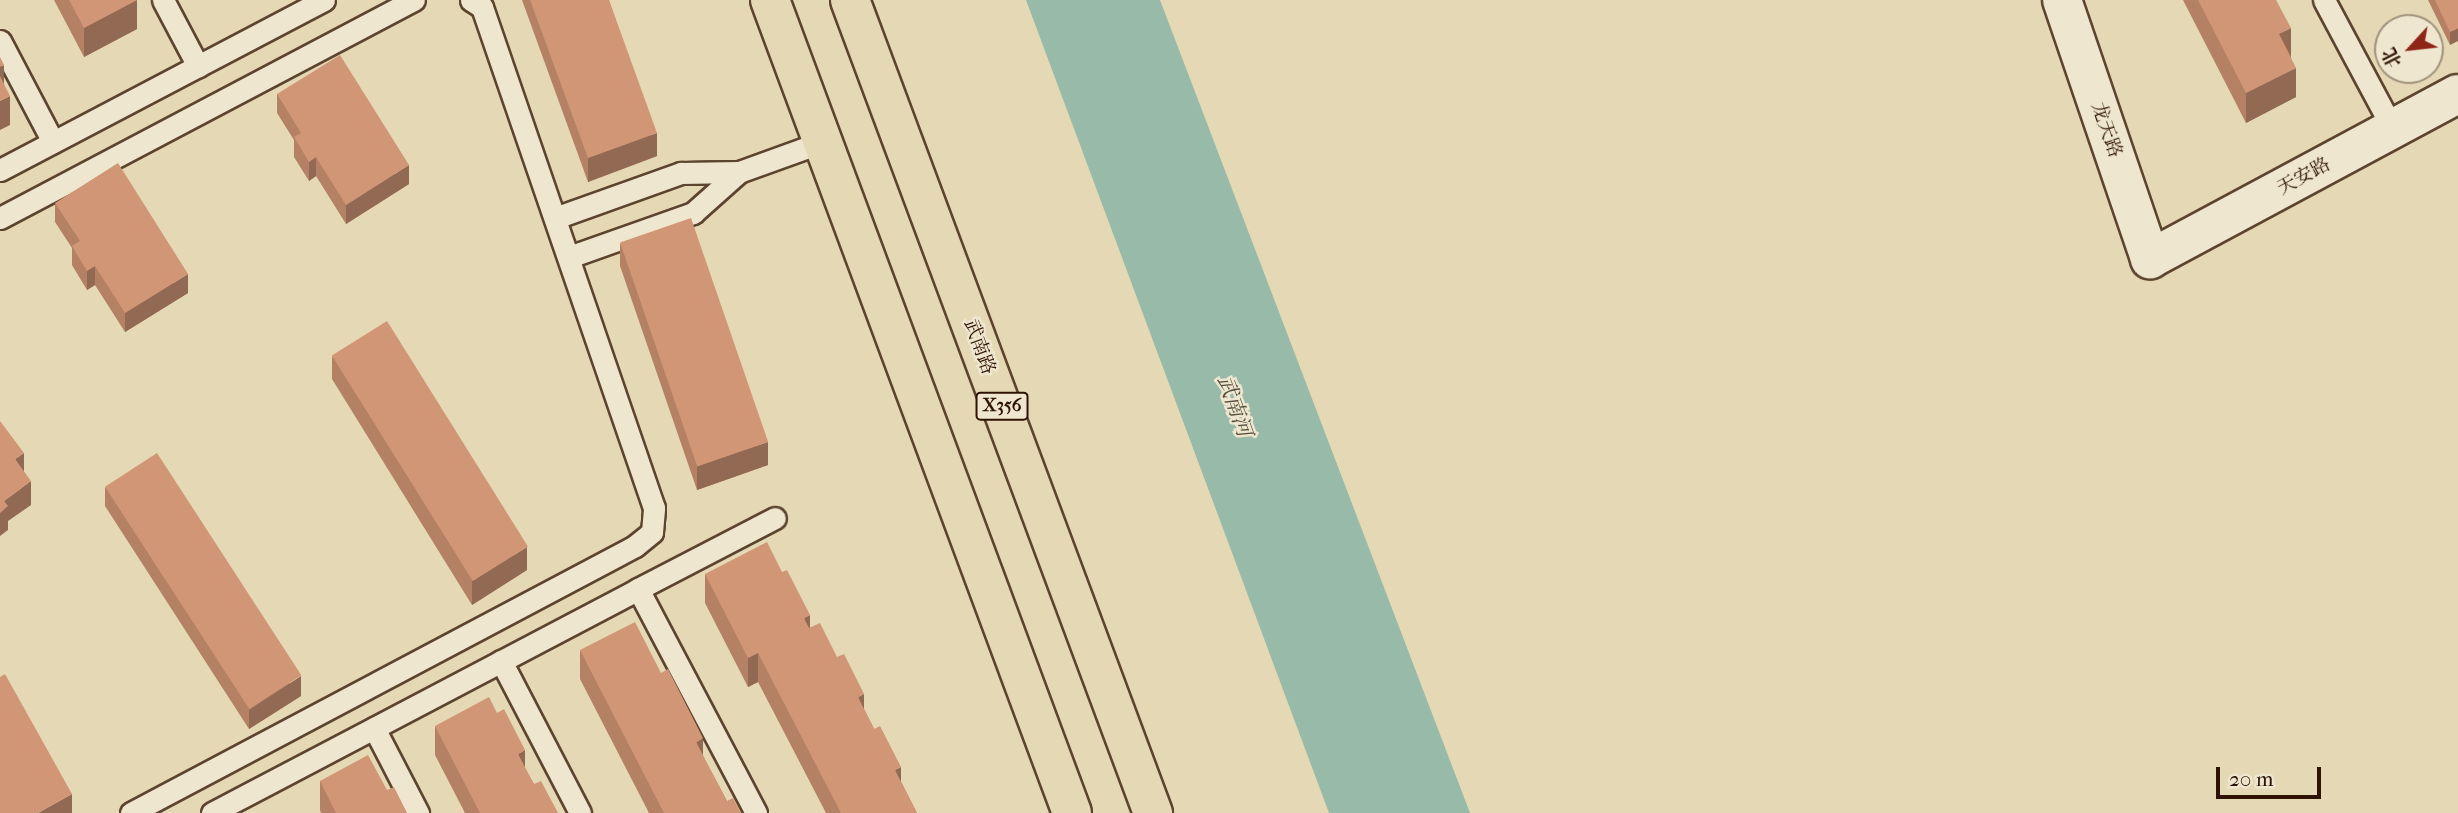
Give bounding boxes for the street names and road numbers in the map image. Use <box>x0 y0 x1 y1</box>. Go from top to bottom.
street label: 龙天路 <box>2086 99 2126 161</box>
street label: 天安路 <box>2273 154 2335 200</box>
street label: 武南路 <box>959 316 999 378</box>
road number: X356 <box>974 392 1030 420</box>

